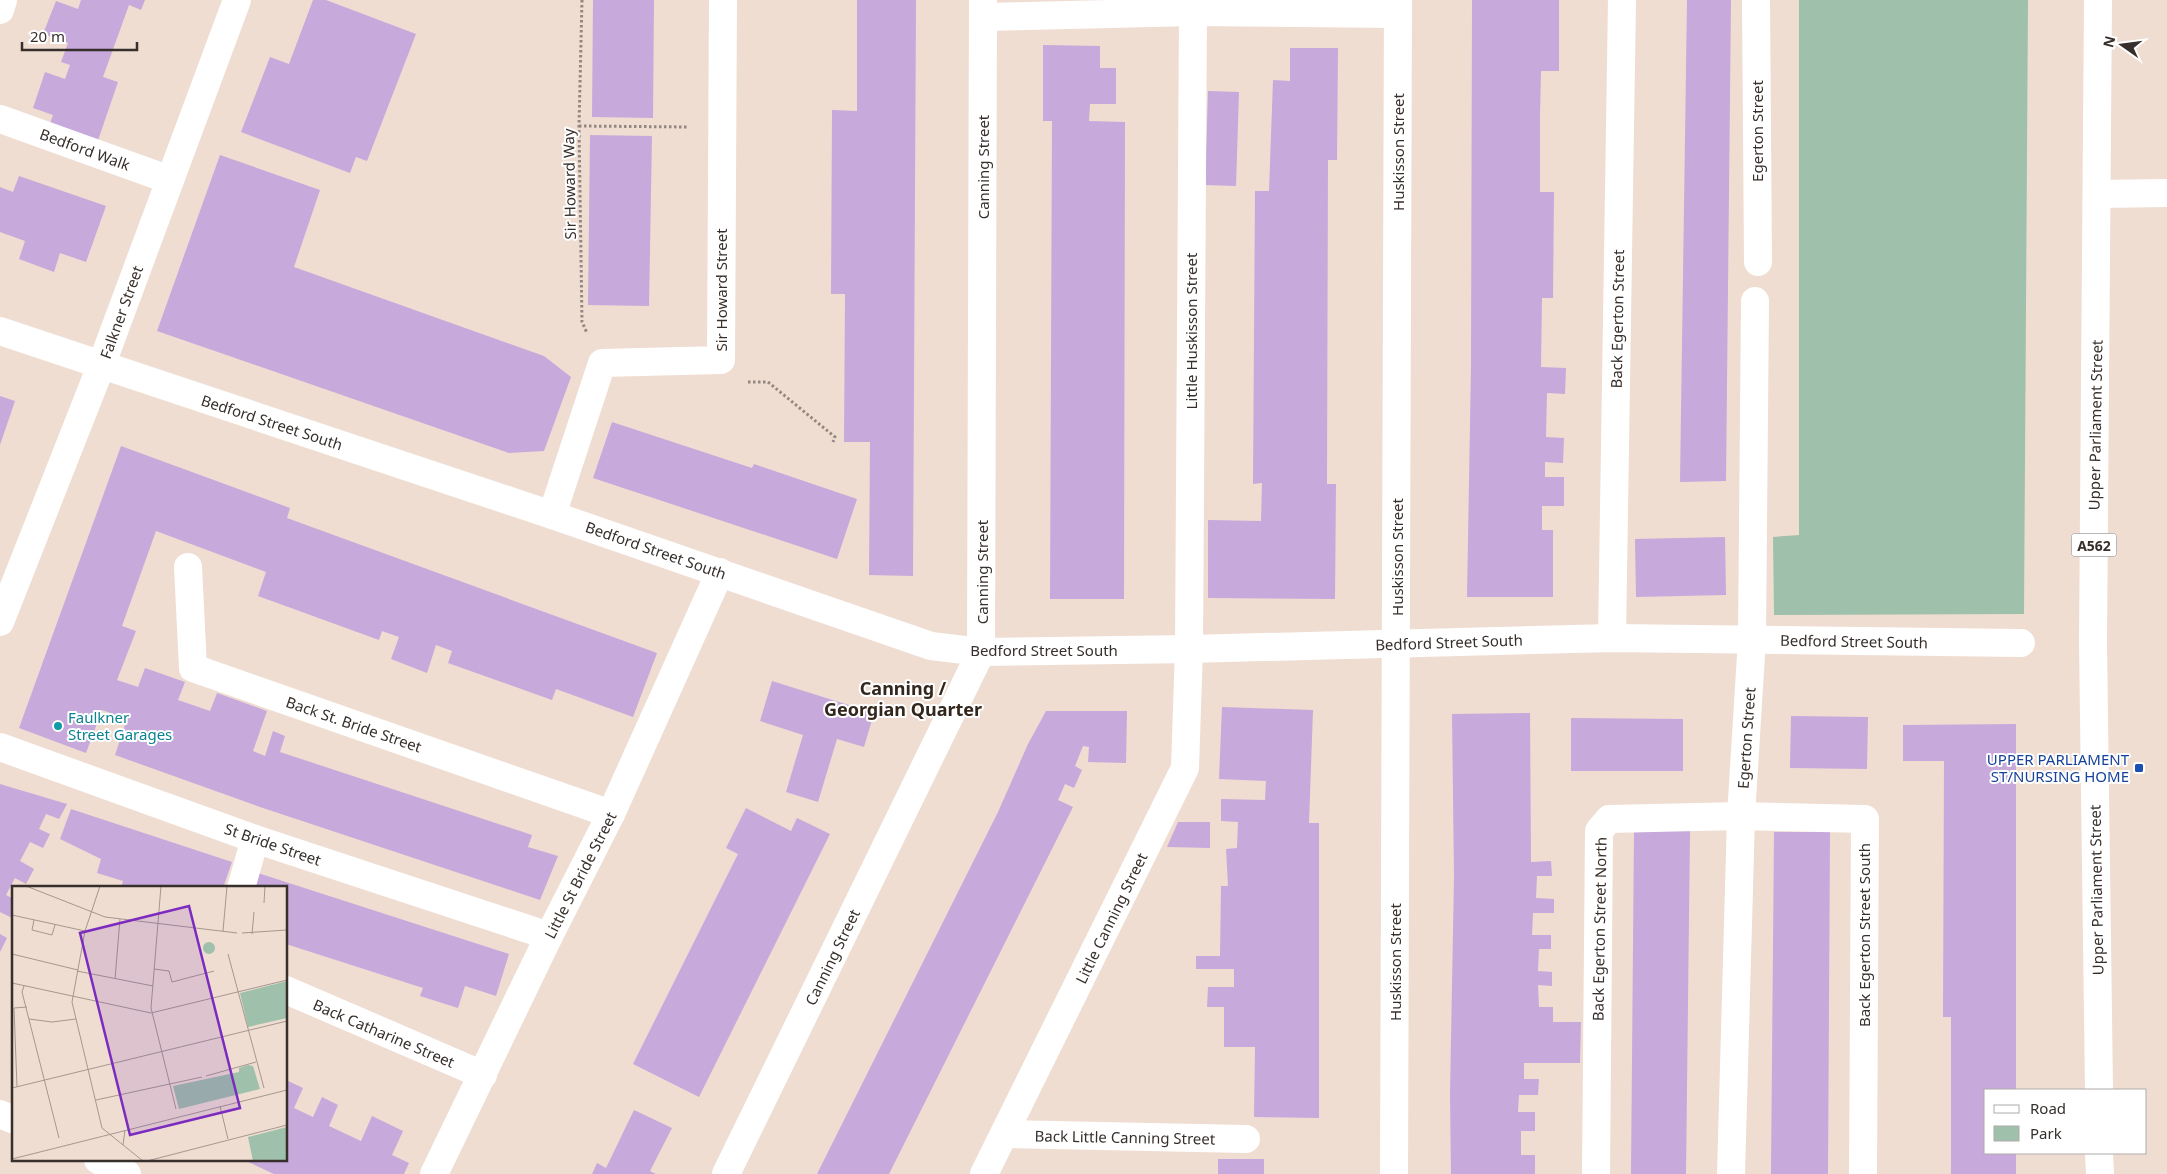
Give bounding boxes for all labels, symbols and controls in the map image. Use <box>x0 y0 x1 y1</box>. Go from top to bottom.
scale bar <box>22 20 138 52</box>
north arrow <box>2097 20 2147 70</box>
text: 20 m <box>30 26 65 46</box>
text: N <box>2098 34 2119 50</box>
street label: Egerton Street <box>1747 80 1767 182</box>
street label: Huskisson Street <box>1388 92 1408 211</box>
street label: Canning Street <box>973 114 993 219</box>
street label: Bedford Walk <box>37 123 133 175</box>
street label: Sir Howard Way <box>558 128 580 240</box>
street label: Sir Howard Street <box>711 228 731 352</box>
street label: Back Egerton Street <box>1606 249 1628 389</box>
street label: Little Huskisson Street <box>1181 252 1201 409</box>
street label: Falkner Street <box>95 262 147 361</box>
street label: Upper Parliament Street <box>2084 339 2106 511</box>
street label: Bedford Street South <box>199 390 345 454</box>
street label: Huskisson Street <box>1387 497 1407 616</box>
street label: Bedford Street South <box>583 516 729 584</box>
street label: Canning Street <box>972 519 992 624</box>
road number: A562 <box>2072 534 2116 556</box>
street label: Bedford Street South <box>1375 629 1523 655</box>
street label: Bedford Street South <box>1780 630 1928 652</box>
street label: Bedford Street South <box>970 640 1118 660</box>
district label: Canning / Georgian Quarter <box>824 676 982 721</box>
street label: Egerton Street <box>1732 686 1760 789</box>
street label: Back St. Bride Street <box>284 691 425 757</box>
place label: Faulkner Street Garages <box>68 707 172 744</box>
marker: Faulkner Street Garages <box>52 720 64 732</box>
place label: UPPER PARLIAMENT ST/NURSING HOME <box>1987 749 2130 786</box>
marker: UPPER PARLIAMENT ST/NURSING HOME <box>2133 762 2145 774</box>
street label: Upper Parliament Street <box>2085 804 2107 976</box>
street label: Little St Bride Street <box>539 808 621 942</box>
street label: St Bride Street <box>222 818 324 870</box>
street label: Back Egerton Street North <box>1587 837 1611 1021</box>
street label: Back Egerton Street South <box>1854 843 1874 1027</box>
street label: Little Canning Street <box>1071 849 1152 987</box>
inset map <box>12 886 288 1162</box>
street label: Huskisson Street <box>1385 902 1405 1021</box>
street label: Canning Street <box>800 905 864 1008</box>
street label: Back Catharine Street <box>310 994 458 1072</box>
legend <box>1984 1089 2147 1154</box>
text: Road <box>2030 1098 2066 1118</box>
text: Park <box>2030 1123 2062 1143</box>
street label: Back Little Canning Street <box>1035 1125 1216 1149</box>

